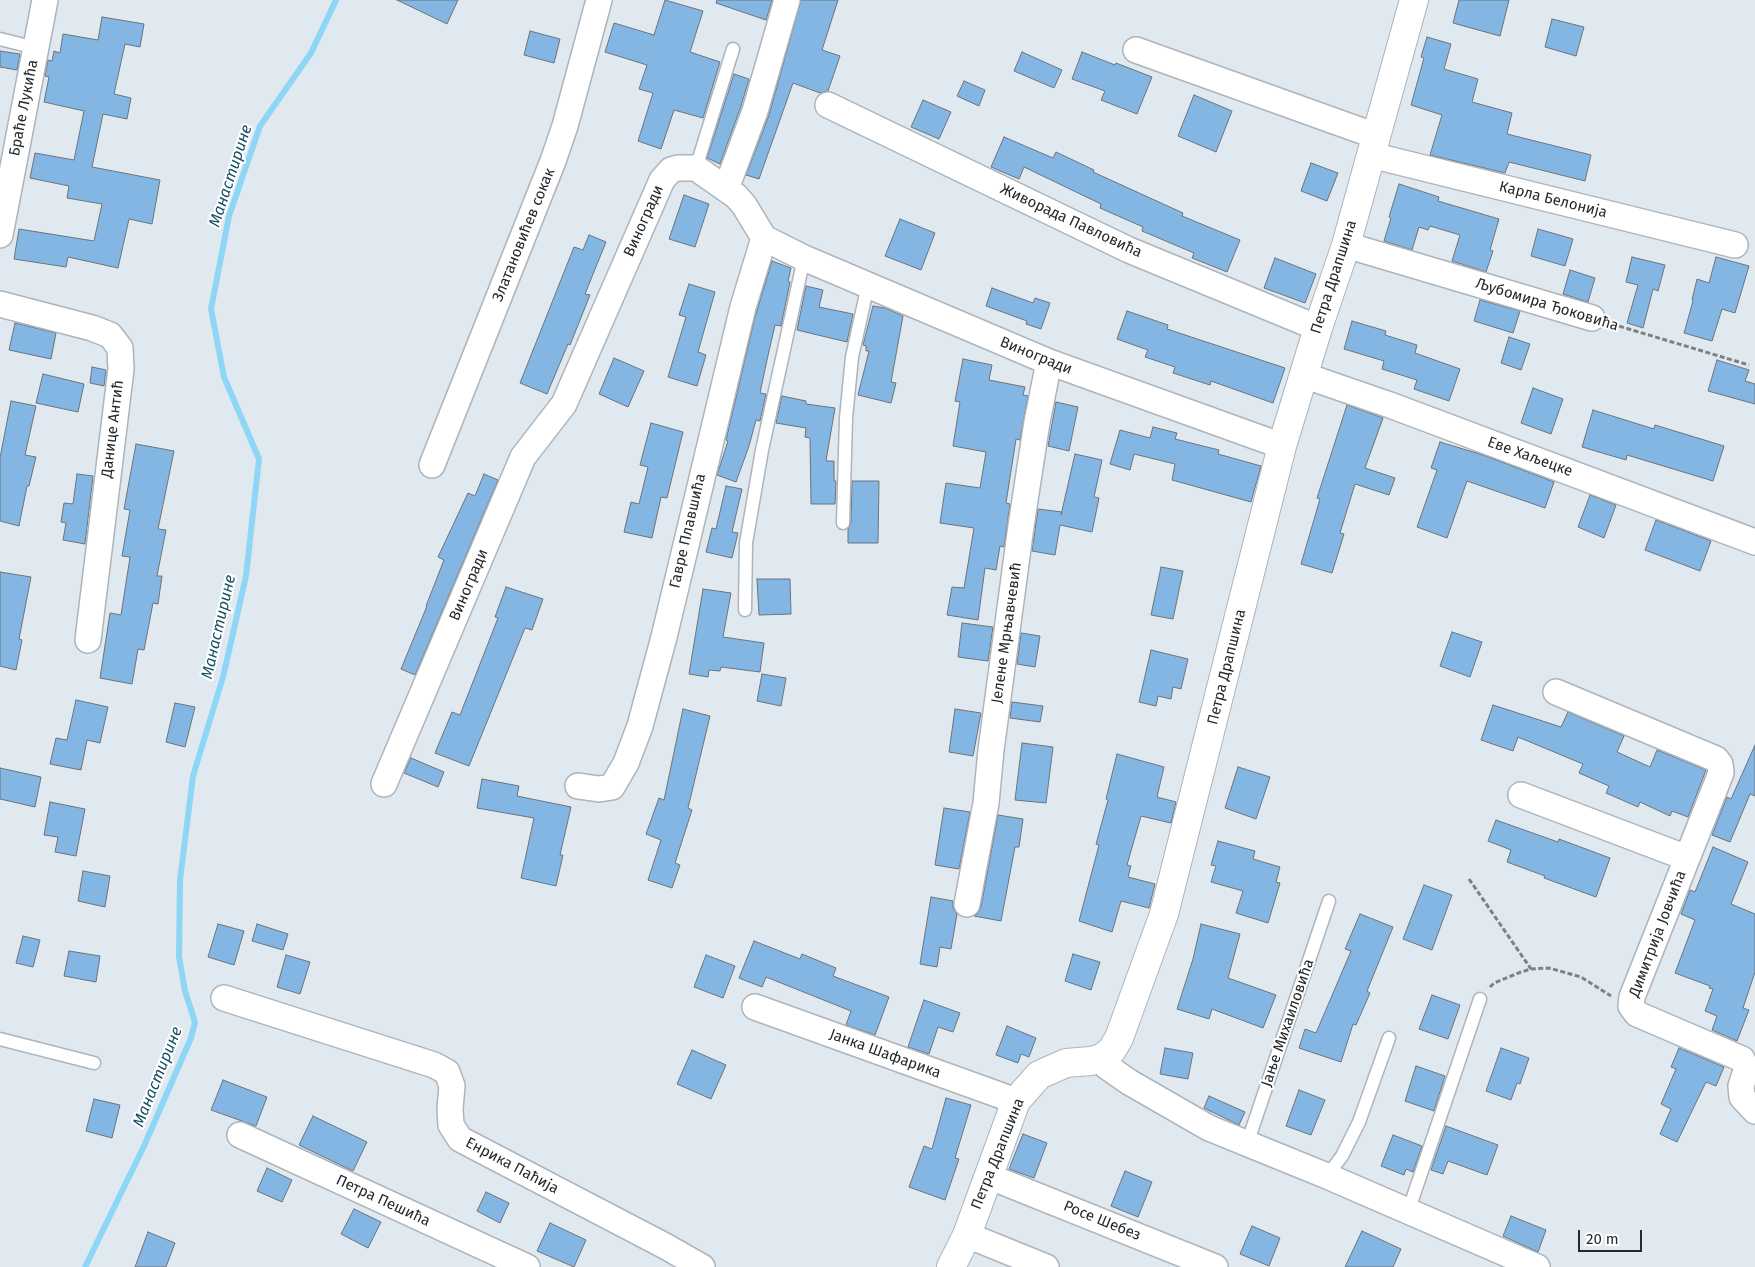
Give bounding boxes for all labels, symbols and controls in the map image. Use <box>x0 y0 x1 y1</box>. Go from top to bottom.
street label: Браће Лукића <box>6 58 42 158</box>
water label: Манастирине <box>205 122 257 230</box>
street label: Златановићев сокак <box>489 166 559 304</box>
street label: Карла Белонија <box>1497 178 1609 222</box>
street label: Живорада Павловића <box>997 180 1145 262</box>
street label: Виногради <box>620 182 668 260</box>
street label: Петра Драпшина <box>1307 218 1361 336</box>
street label: Љубомира Ђоковића <box>1473 275 1621 335</box>
street label: Виногради <box>997 333 1075 379</box>
street label: Данице Антић <box>98 379 128 479</box>
street label: Еве Хаљецке <box>1485 433 1575 481</box>
street label: Гавре Плавшића <box>666 472 710 590</box>
street label: Виногради <box>446 546 492 624</box>
street label: Јелене Мрњавчевић <box>988 561 1026 705</box>
water label: Манастирине <box>198 573 240 681</box>
street label: Петра Драпшина <box>1204 607 1250 727</box>
street label: Димитрија Јовчића <box>1626 868 1690 1000</box>
street label: Јање Михаиловића <box>1258 957 1318 1089</box>
water label: Манастирине <box>129 1024 187 1130</box>
street label: Јанка Шафарика <box>827 1025 943 1083</box>
street label: Петра Драпшина <box>967 1096 1029 1212</box>
street label: Енрика Паћија <box>462 1134 562 1198</box>
street label: Петра Пешића <box>333 1171 433 1231</box>
street label: Росе Шебез <box>1061 1197 1143 1245</box>
scale bar <box>1580 1220 1644 1252</box>
text: 20 m <box>1586 1230 1619 1248</box>

